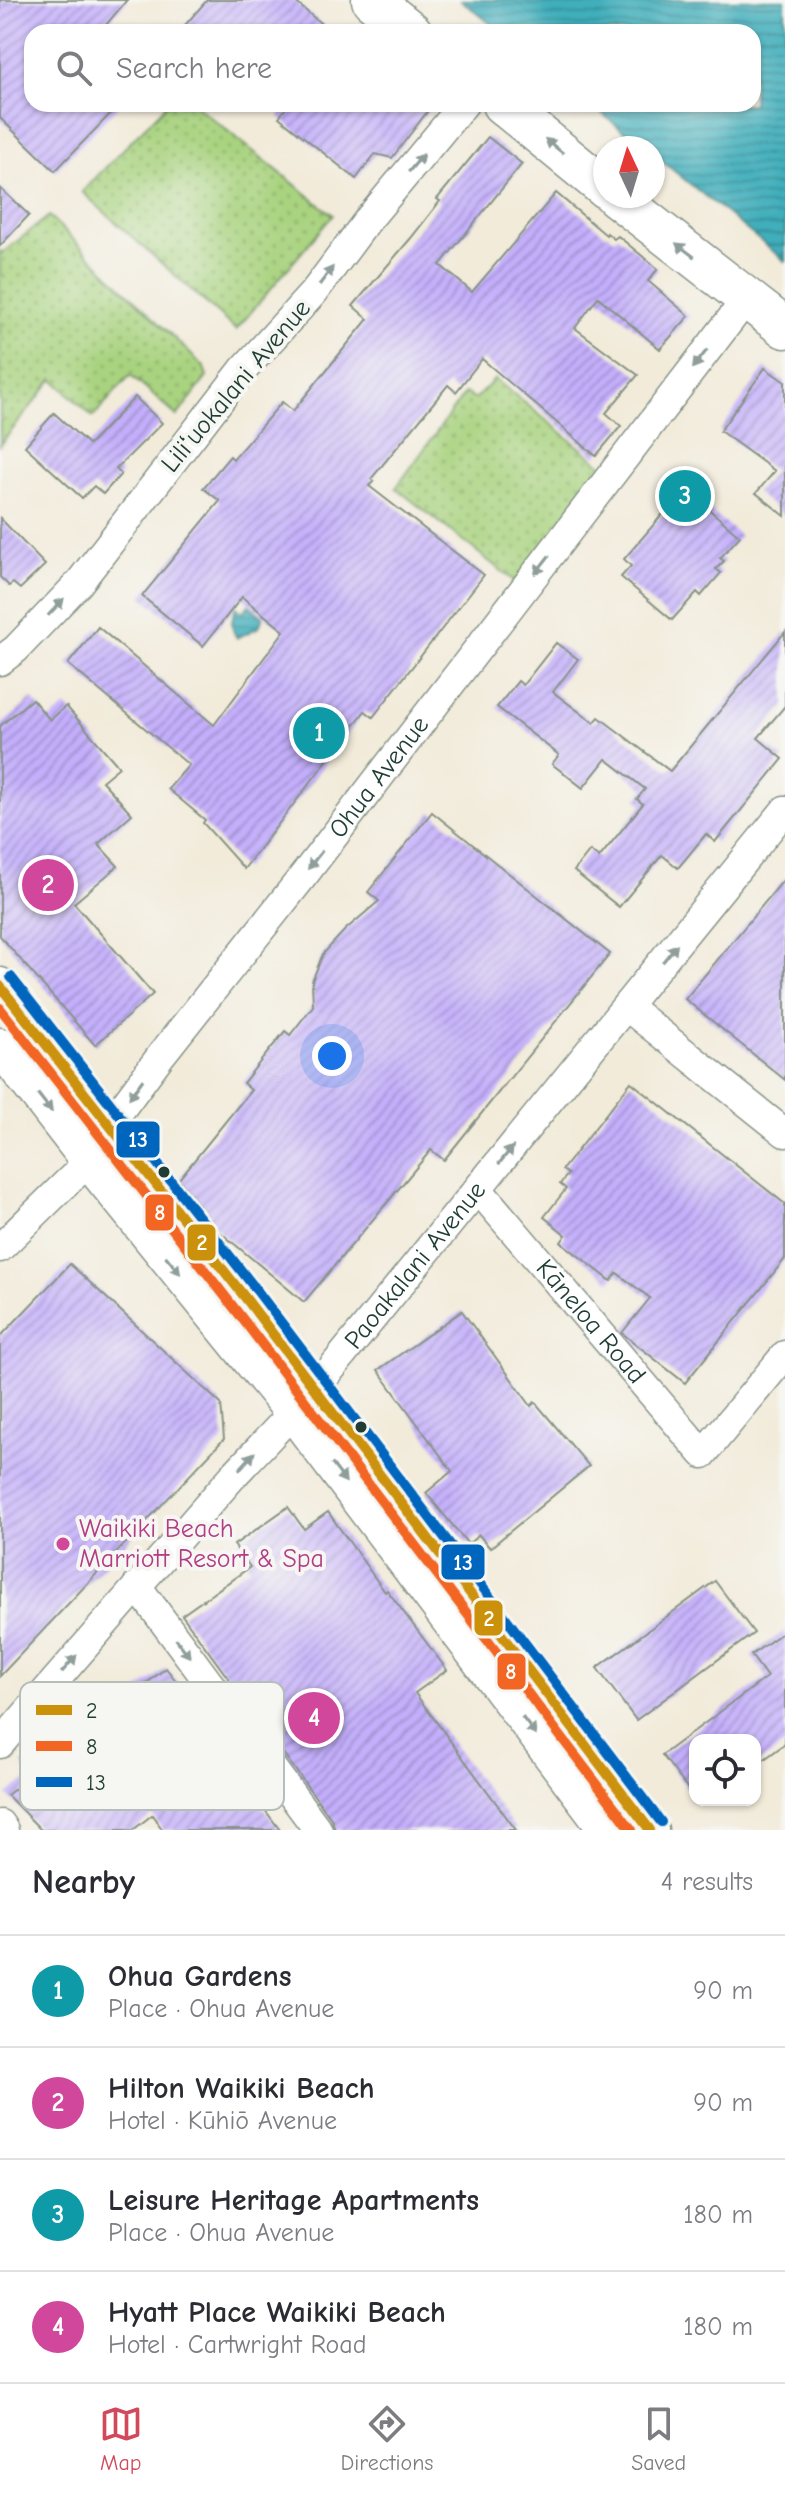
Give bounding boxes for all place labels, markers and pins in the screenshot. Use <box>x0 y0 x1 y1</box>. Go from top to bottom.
pin: 3 <box>659 466 711 526</box>
pin: 1 <box>293 703 345 763</box>
pin: 2 <box>22 855 74 915</box>
unlabelled marker <box>156 1164 172 1180</box>
unlabelled marker <box>353 1419 369 1435</box>
place label: Waikiki Beach Marriott Resort & Spa <box>79 1514 324 1574</box>
marker: Waikiki Beach Marriott Resort & Spa <box>54 1535 72 1553</box>
pin: 4 <box>288 1688 340 1748</box>

